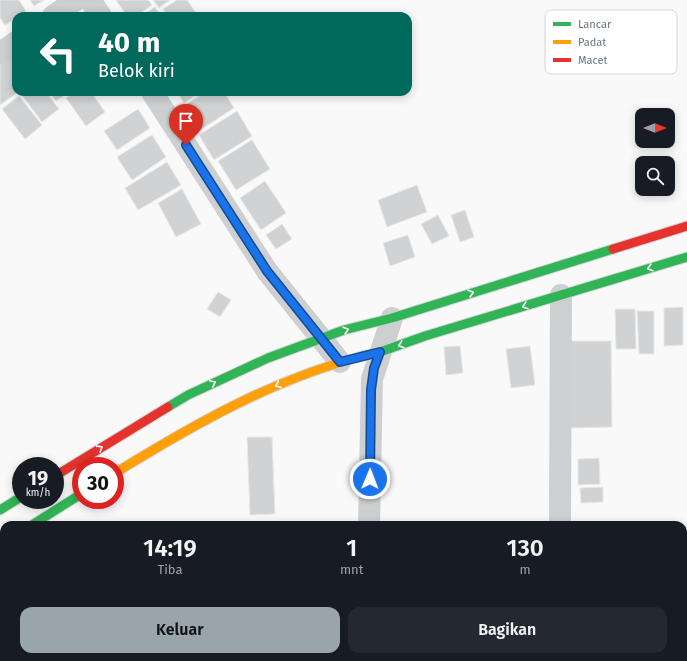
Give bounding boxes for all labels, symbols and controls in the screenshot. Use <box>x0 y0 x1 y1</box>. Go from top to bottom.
legend <box>545 10 677 74</box>
text: Lancar <box>578 18 612 31</box>
text: 40 m <box>98 26 161 59</box>
icon: left <box>32 28 84 80</box>
text: Padat <box>578 36 606 49</box>
text: Macet <box>578 54 608 67</box>
text: Belok kiri <box>98 60 175 82</box>
pin <box>169 104 203 145</box>
north arrow <box>635 108 675 148</box>
map controls <box>635 108 675 196</box>
icon: arrive <box>175 110 197 132</box>
button: search <box>635 156 675 196</box>
one-way arrow <box>646 263 653 272</box>
one-way arrow <box>467 289 474 298</box>
one-way arrow <box>522 301 529 310</box>
one-way arrow <box>343 326 350 335</box>
one-way arrow <box>398 340 405 348</box>
one-way arrow <box>208 380 216 388</box>
one-way arrow <box>274 381 281 389</box>
one-way arrow <box>96 446 103 453</box>
speed limit sign: 30 <box>72 457 124 509</box>
position arrow <box>349 458 391 500</box>
text: 19 <box>28 466 48 490</box>
text: km/h <box>26 487 50 499</box>
text: 14:19 <box>143 534 197 562</box>
text: 1 <box>346 534 357 562</box>
text: 130 <box>507 534 544 562</box>
text: Tiba <box>157 562 182 577</box>
text: mnt <box>340 562 363 577</box>
text: m <box>520 562 531 577</box>
button: Keluar <box>20 607 340 653</box>
button: Bagikan <box>348 607 667 653</box>

